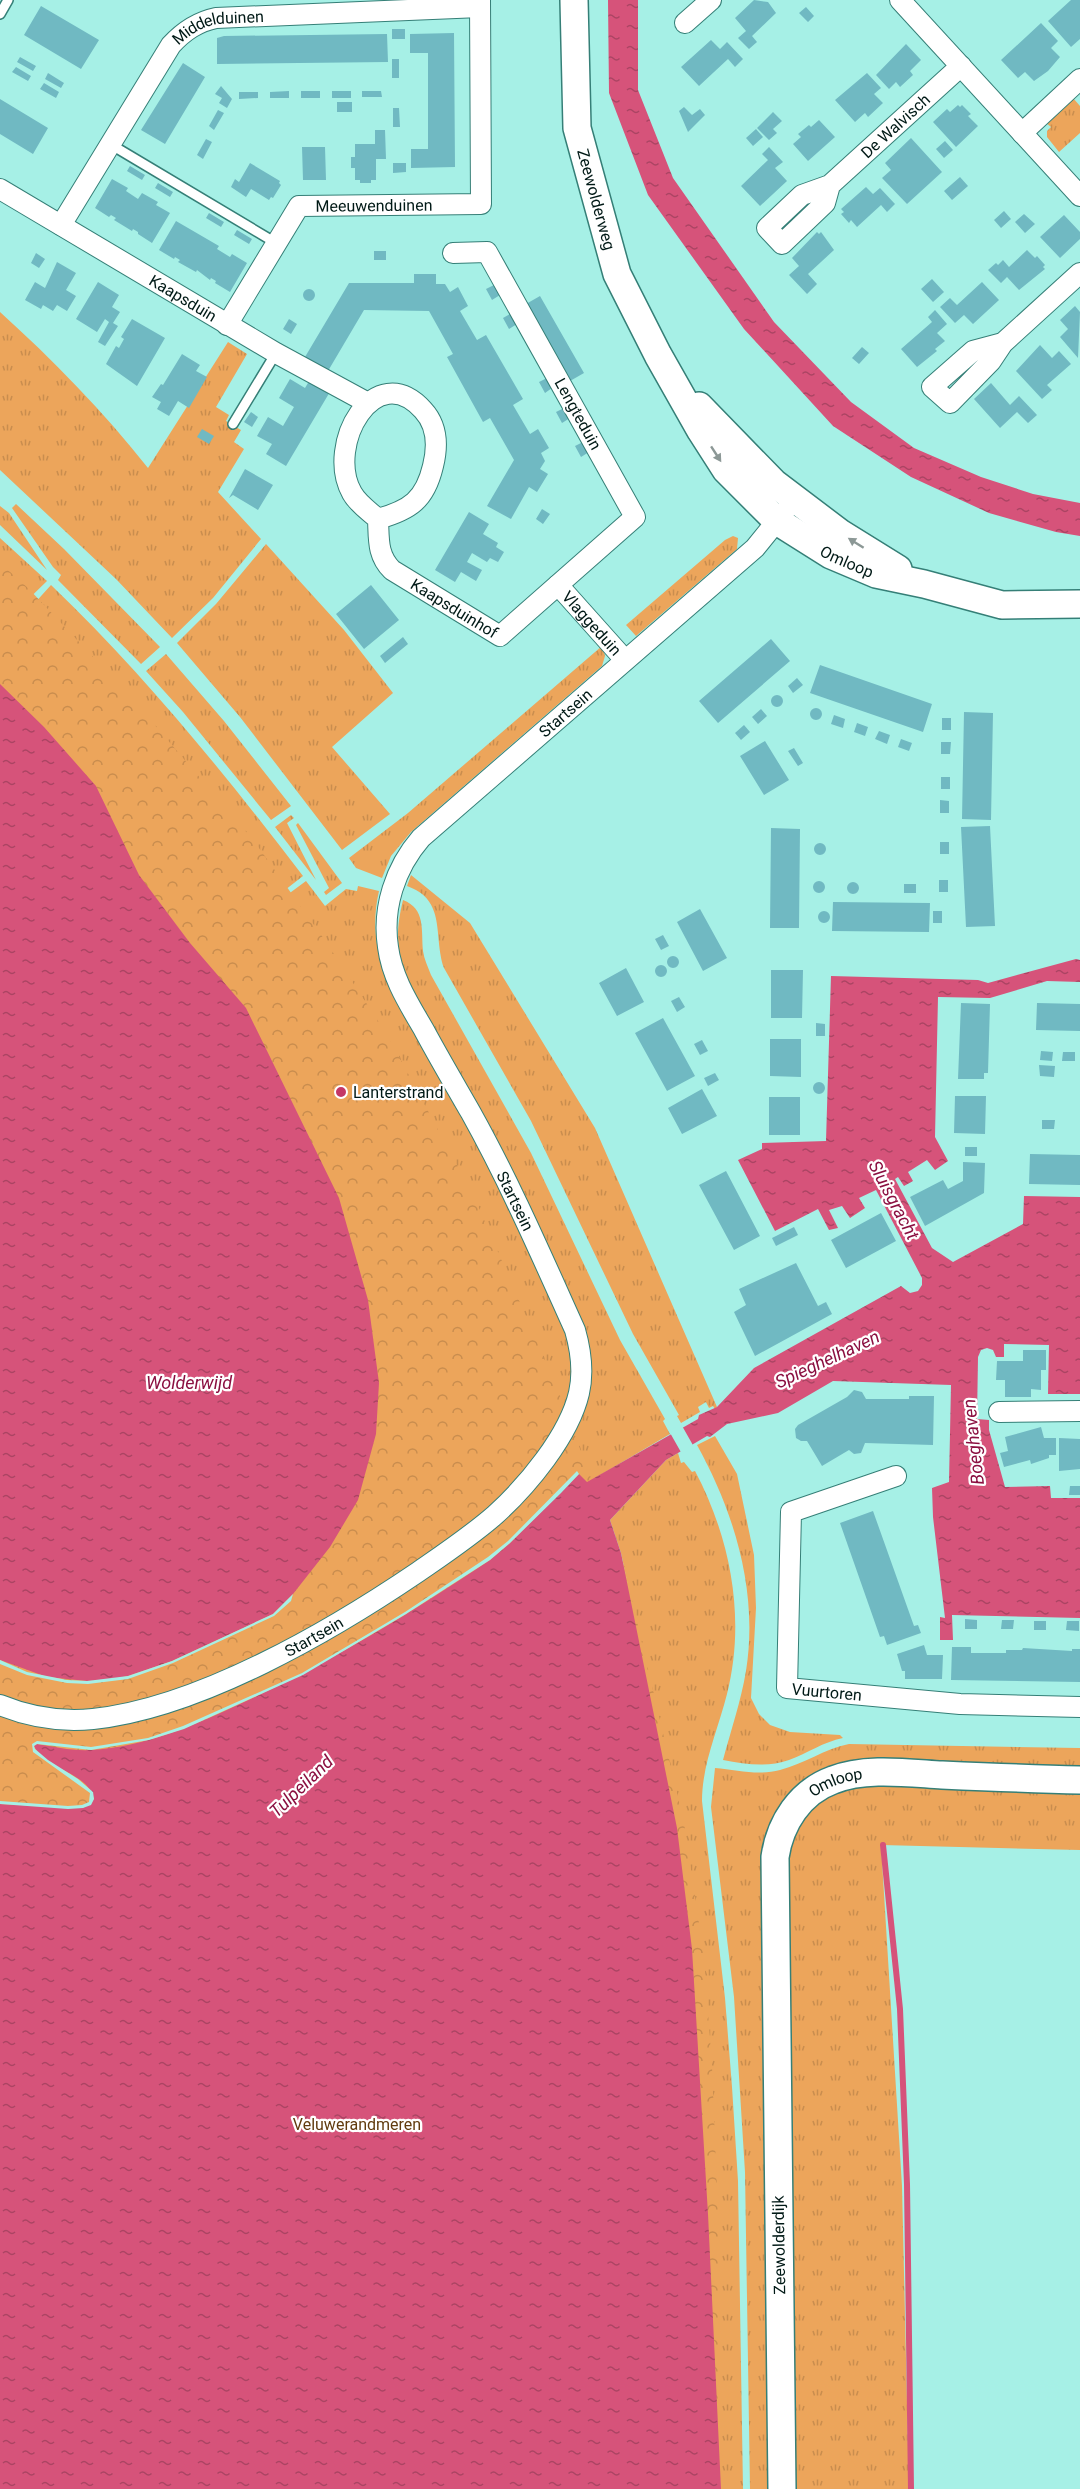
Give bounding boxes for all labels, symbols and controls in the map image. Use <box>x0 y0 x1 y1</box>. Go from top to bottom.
street label: Middelduinen <box>168 7 264 48</box>
street label: De Walvisch <box>857 90 934 162</box>
street label: Zeewolderweg <box>574 147 619 252</box>
street label: Meeuwenduinen <box>315 195 433 215</box>
street label: Kaapsduin <box>146 270 220 325</box>
street label: Lengteduin <box>550 375 606 453</box>
one-way arrow <box>710 446 721 462</box>
one-way arrow <box>848 538 864 549</box>
street label: Omloop <box>817 541 876 581</box>
street label: Kaapsduinhof <box>407 574 502 642</box>
street label: Vlaggeduin <box>558 587 626 659</box>
street label: Startsein <box>535 685 596 741</box>
place label: Lanterstrand <box>353 1083 443 1102</box>
marker: Lanterstrand <box>334 1085 348 1099</box>
water label: Sluisgracht <box>864 1157 924 1244</box>
street label: Startsein <box>492 1168 538 1234</box>
water label: Spieghelhaven <box>771 1326 883 1392</box>
water label: Wolderwijd <box>146 1372 233 1393</box>
water label: Boeghaven <box>958 1398 988 1486</box>
street label: Startsein <box>281 1612 346 1660</box>
street label: Vuurtoren <box>791 1679 863 1704</box>
water label: Tulpeiland <box>265 1750 338 1821</box>
street label: Omloop <box>805 1764 863 1800</box>
park label: Veluwerandmeren <box>293 2115 421 2134</box>
street label: Zeewolderdijk <box>769 2194 789 2295</box>

